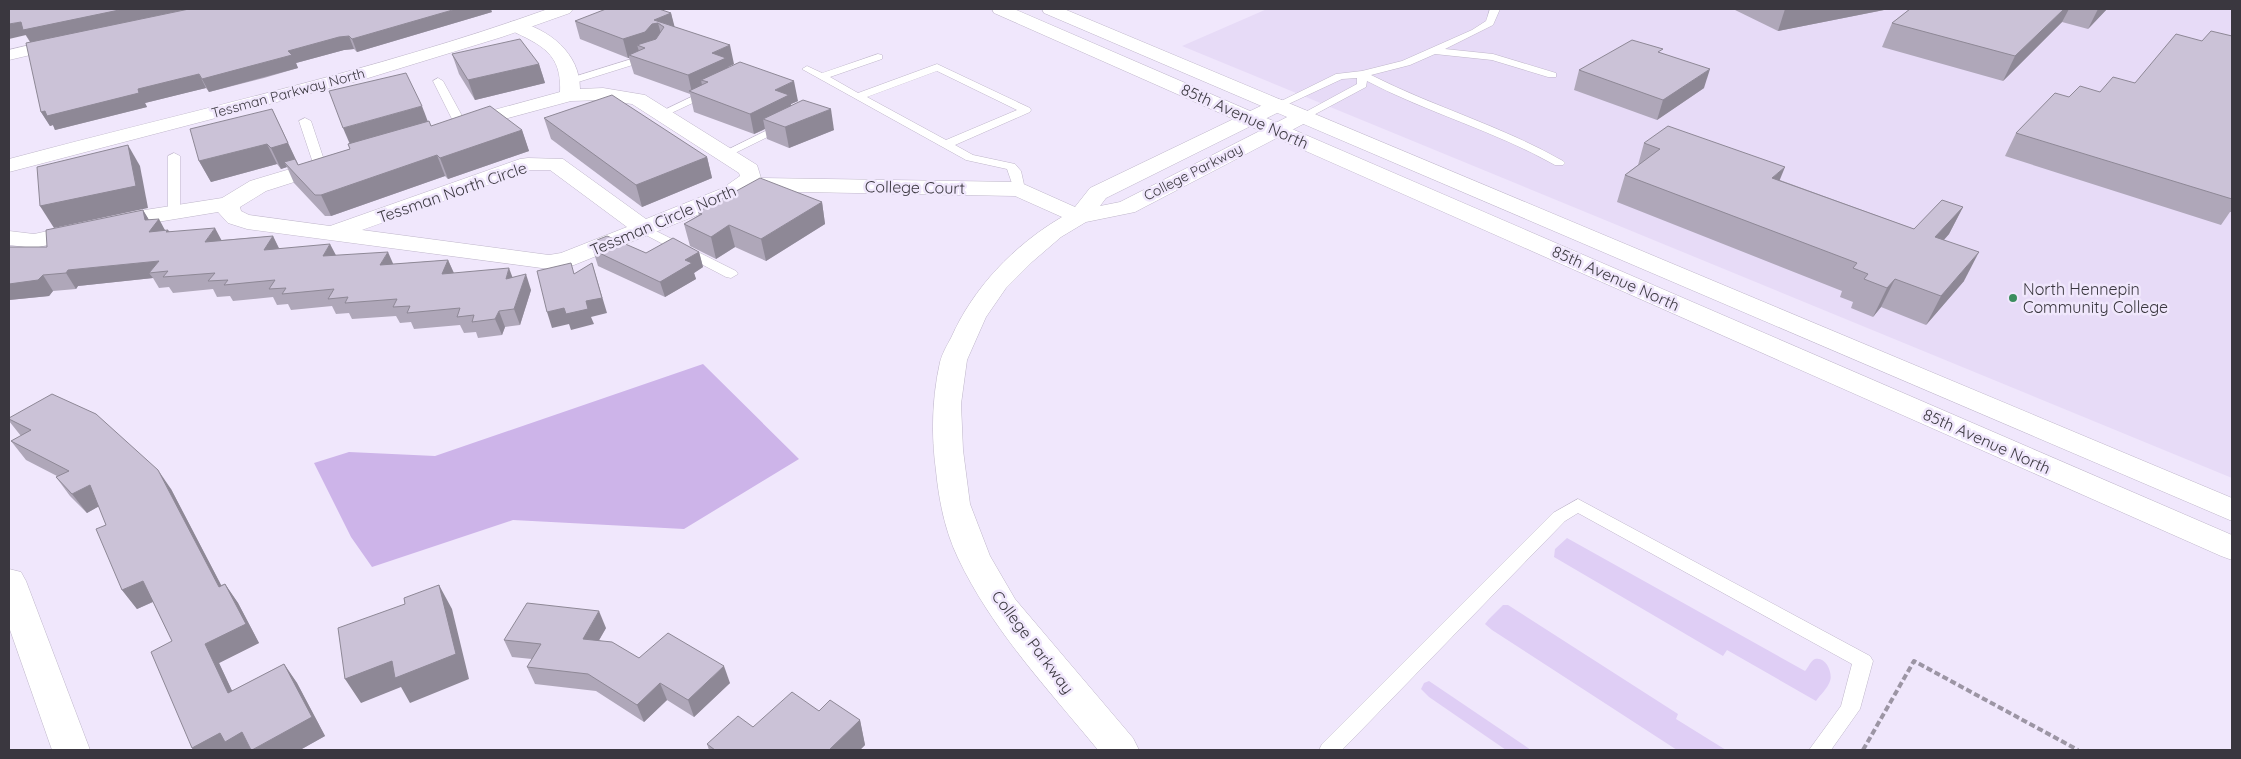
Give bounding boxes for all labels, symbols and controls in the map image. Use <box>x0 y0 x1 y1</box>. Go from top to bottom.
street label: Tessman Parkway North <box>209 64 367 122</box>
street label: 85th Avenue North <box>1178 79 1312 153</box>
street label: College Parkway <box>1141 139 1245 205</box>
street label: Tessman North Circle <box>375 157 529 227</box>
street label: College Court <box>865 176 965 198</box>
street label: Tessman Circle North <box>587 180 739 260</box>
street label: 85th Avenue North <box>1549 241 1683 315</box>
place label: North Hennepin Community College <box>2023 279 2168 317</box>
marker: North Hennepin Community College <box>2007 292 2019 304</box>
street label: 85th Avenue North <box>1920 404 2054 478</box>
street label: College Parkway <box>988 586 1078 698</box>

